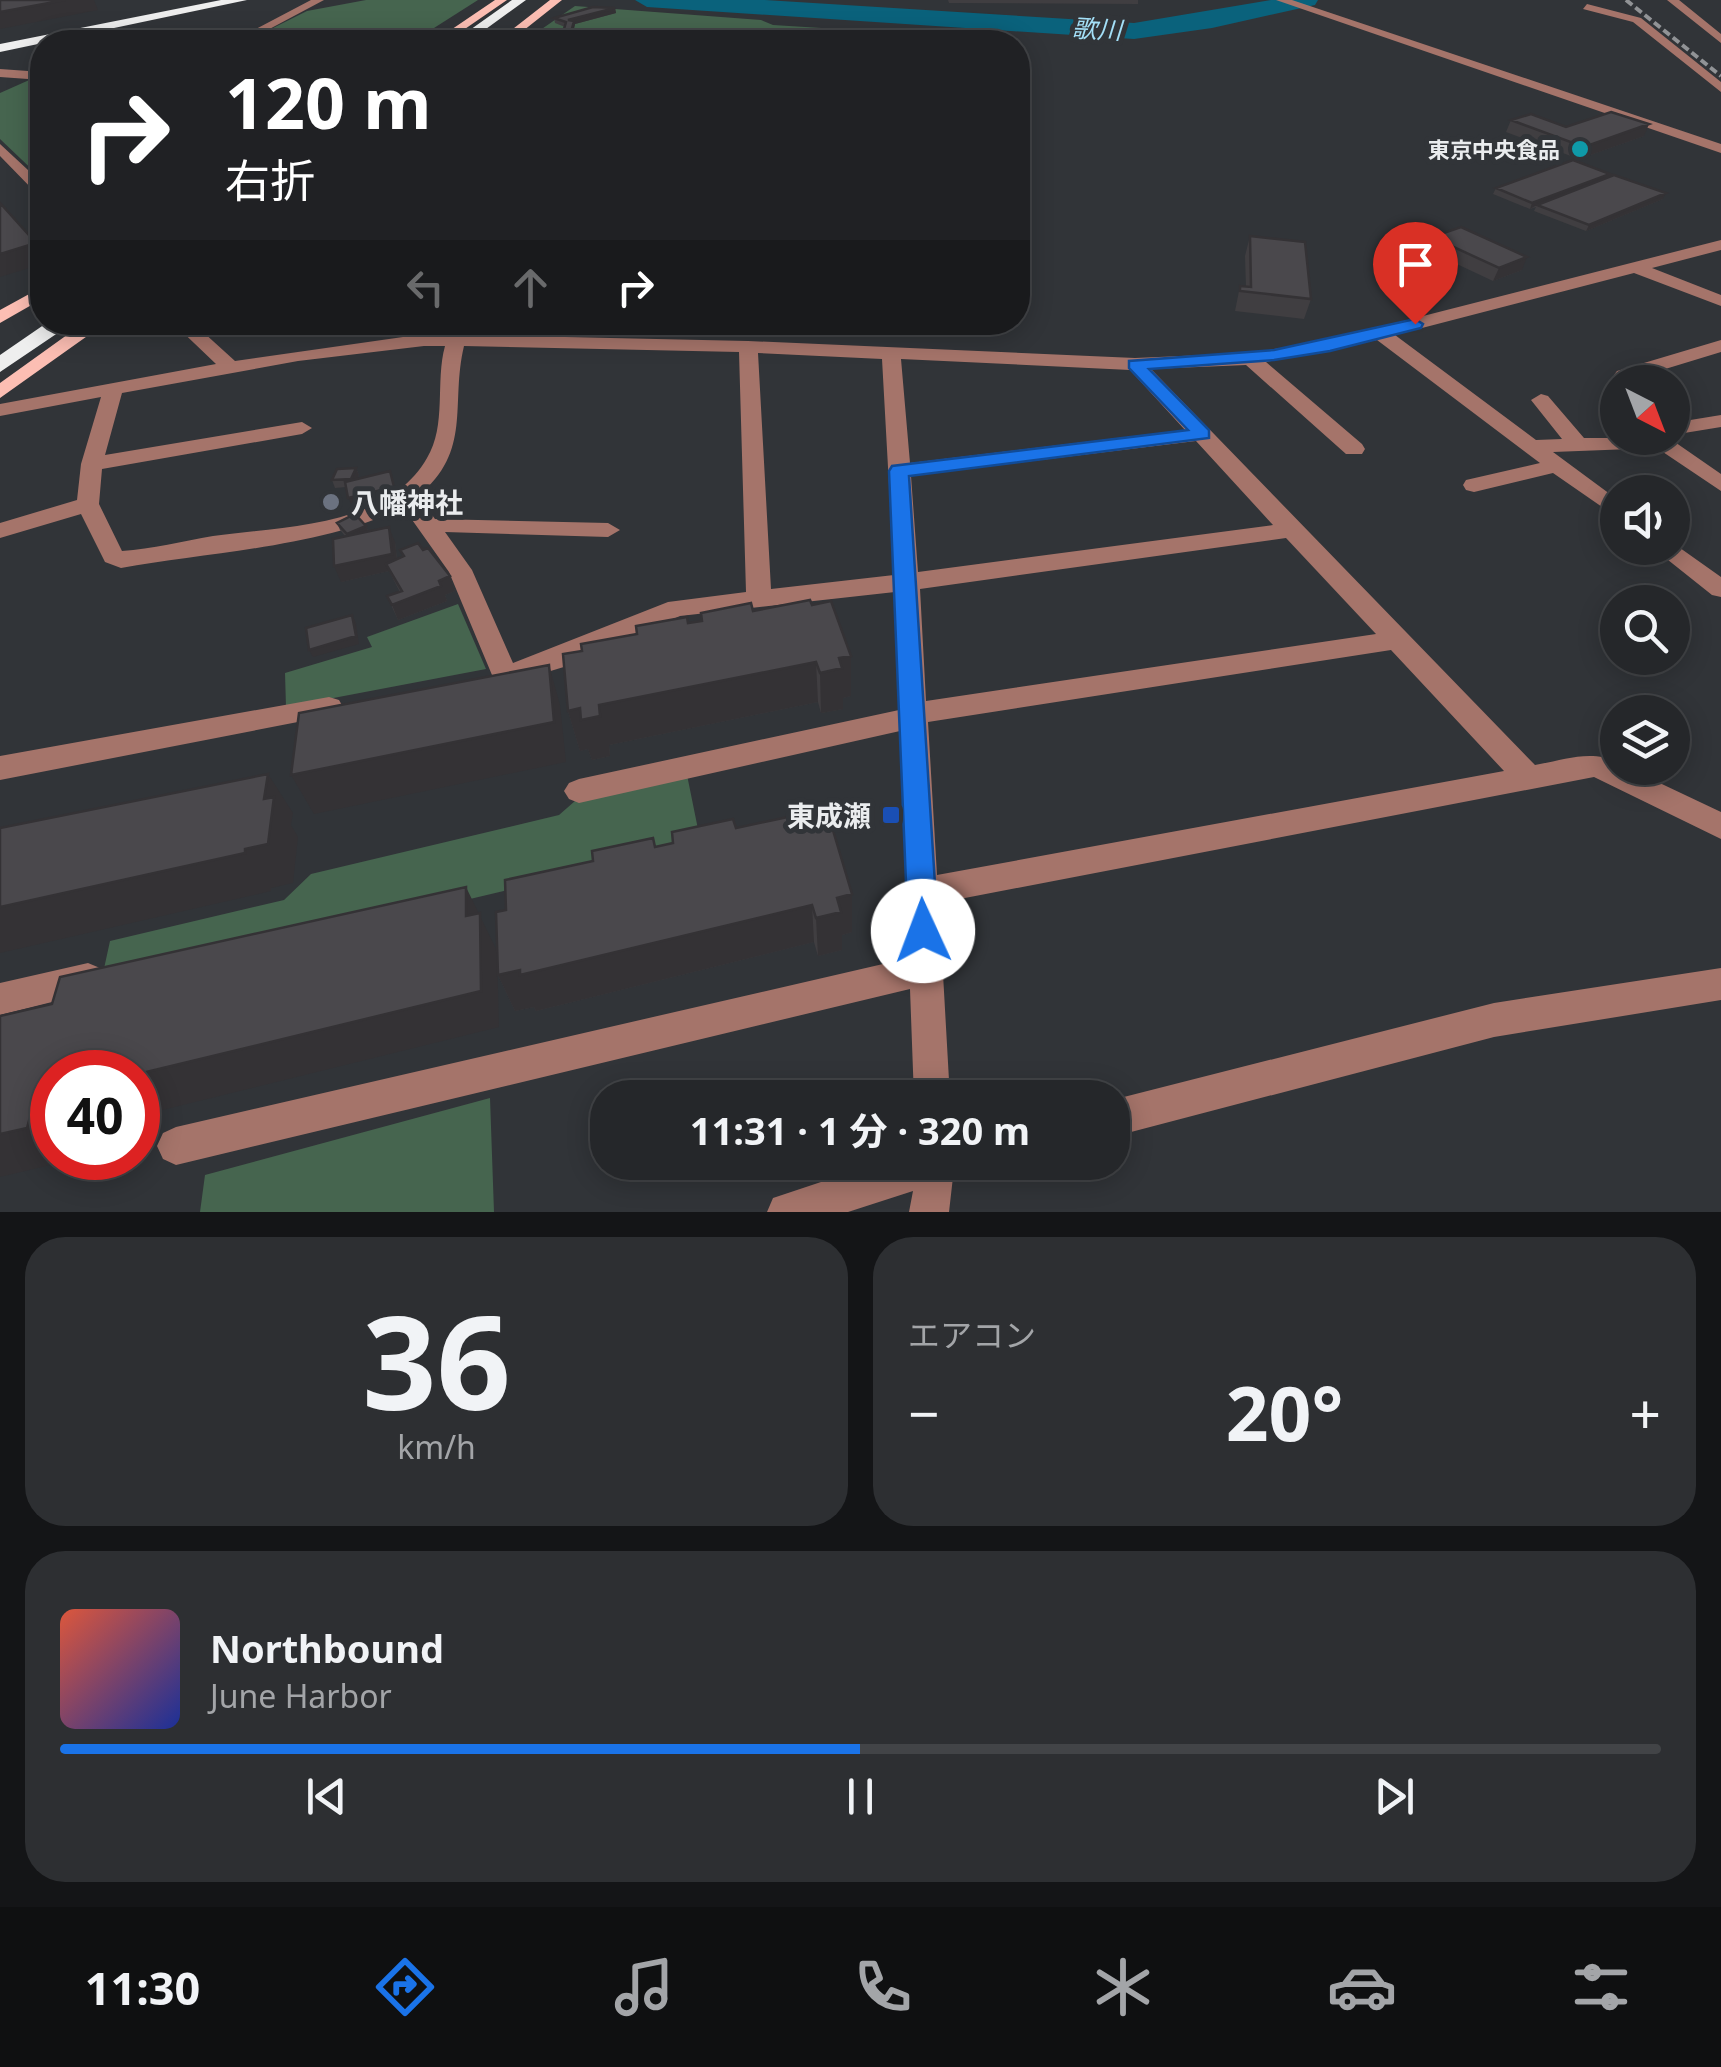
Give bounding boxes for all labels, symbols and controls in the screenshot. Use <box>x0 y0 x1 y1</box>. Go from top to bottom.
water label: 歌川 <box>1071 10 1126 46</box>
text: 120 m <box>225 54 432 150</box>
icon: right <box>60 70 190 200</box>
place label: 東京中央食品 <box>1428 134 1560 164</box>
marker: 東京中央食品 <box>1569 138 1591 160</box>
text: 右折 <box>225 149 315 210</box>
pin <box>1373 222 1458 325</box>
icon: arrive <box>1388 237 1443 292</box>
icon: left <box>398 260 453 315</box>
icon: ahead <box>503 260 558 315</box>
icon: right <box>608 260 663 315</box>
north arrow <box>1600 365 1690 455</box>
map controls <box>1600 365 1690 785</box>
button: sound <box>1600 475 1690 565</box>
place label: 八幡神社 <box>351 483 463 521</box>
marker: 八幡神社 <box>320 491 342 513</box>
button: search <box>1600 585 1690 675</box>
button: layers <box>1600 695 1690 785</box>
place label: 東成瀬 <box>787 796 871 834</box>
marker: 東成瀬 <box>880 804 902 826</box>
position arrow <box>871 879 975 983</box>
speed limit sign: 40 <box>30 1050 160 1180</box>
text: 11:31 · 1 分 · 320 m <box>690 1104 1030 1156</box>
text: 36 <box>362 1271 511 1448</box>
text: エアコン <box>908 1313 1036 1356</box>
text: 20° <box>1226 1361 1343 1463</box>
text: − <box>908 1375 939 1450</box>
text: + <box>1630 1375 1661 1450</box>
text: km/h <box>397 1425 476 1468</box>
text: Northbound <box>210 1622 444 1674</box>
text: June Harbor <box>210 1674 392 1717</box>
icon: previous <box>299 1769 354 1824</box>
icon: pause <box>833 1769 888 1824</box>
icon: next <box>1367 1769 1422 1824</box>
icon: directions <box>370 1952 440 2022</box>
icon: music <box>609 1952 679 2022</box>
icon: phone <box>848 1952 918 2022</box>
icon: climate <box>1088 1952 1158 2022</box>
icon: car <box>1327 1952 1397 2022</box>
icon: filters <box>1566 1952 1636 2022</box>
text: 11:30 <box>85 1957 200 2018</box>

